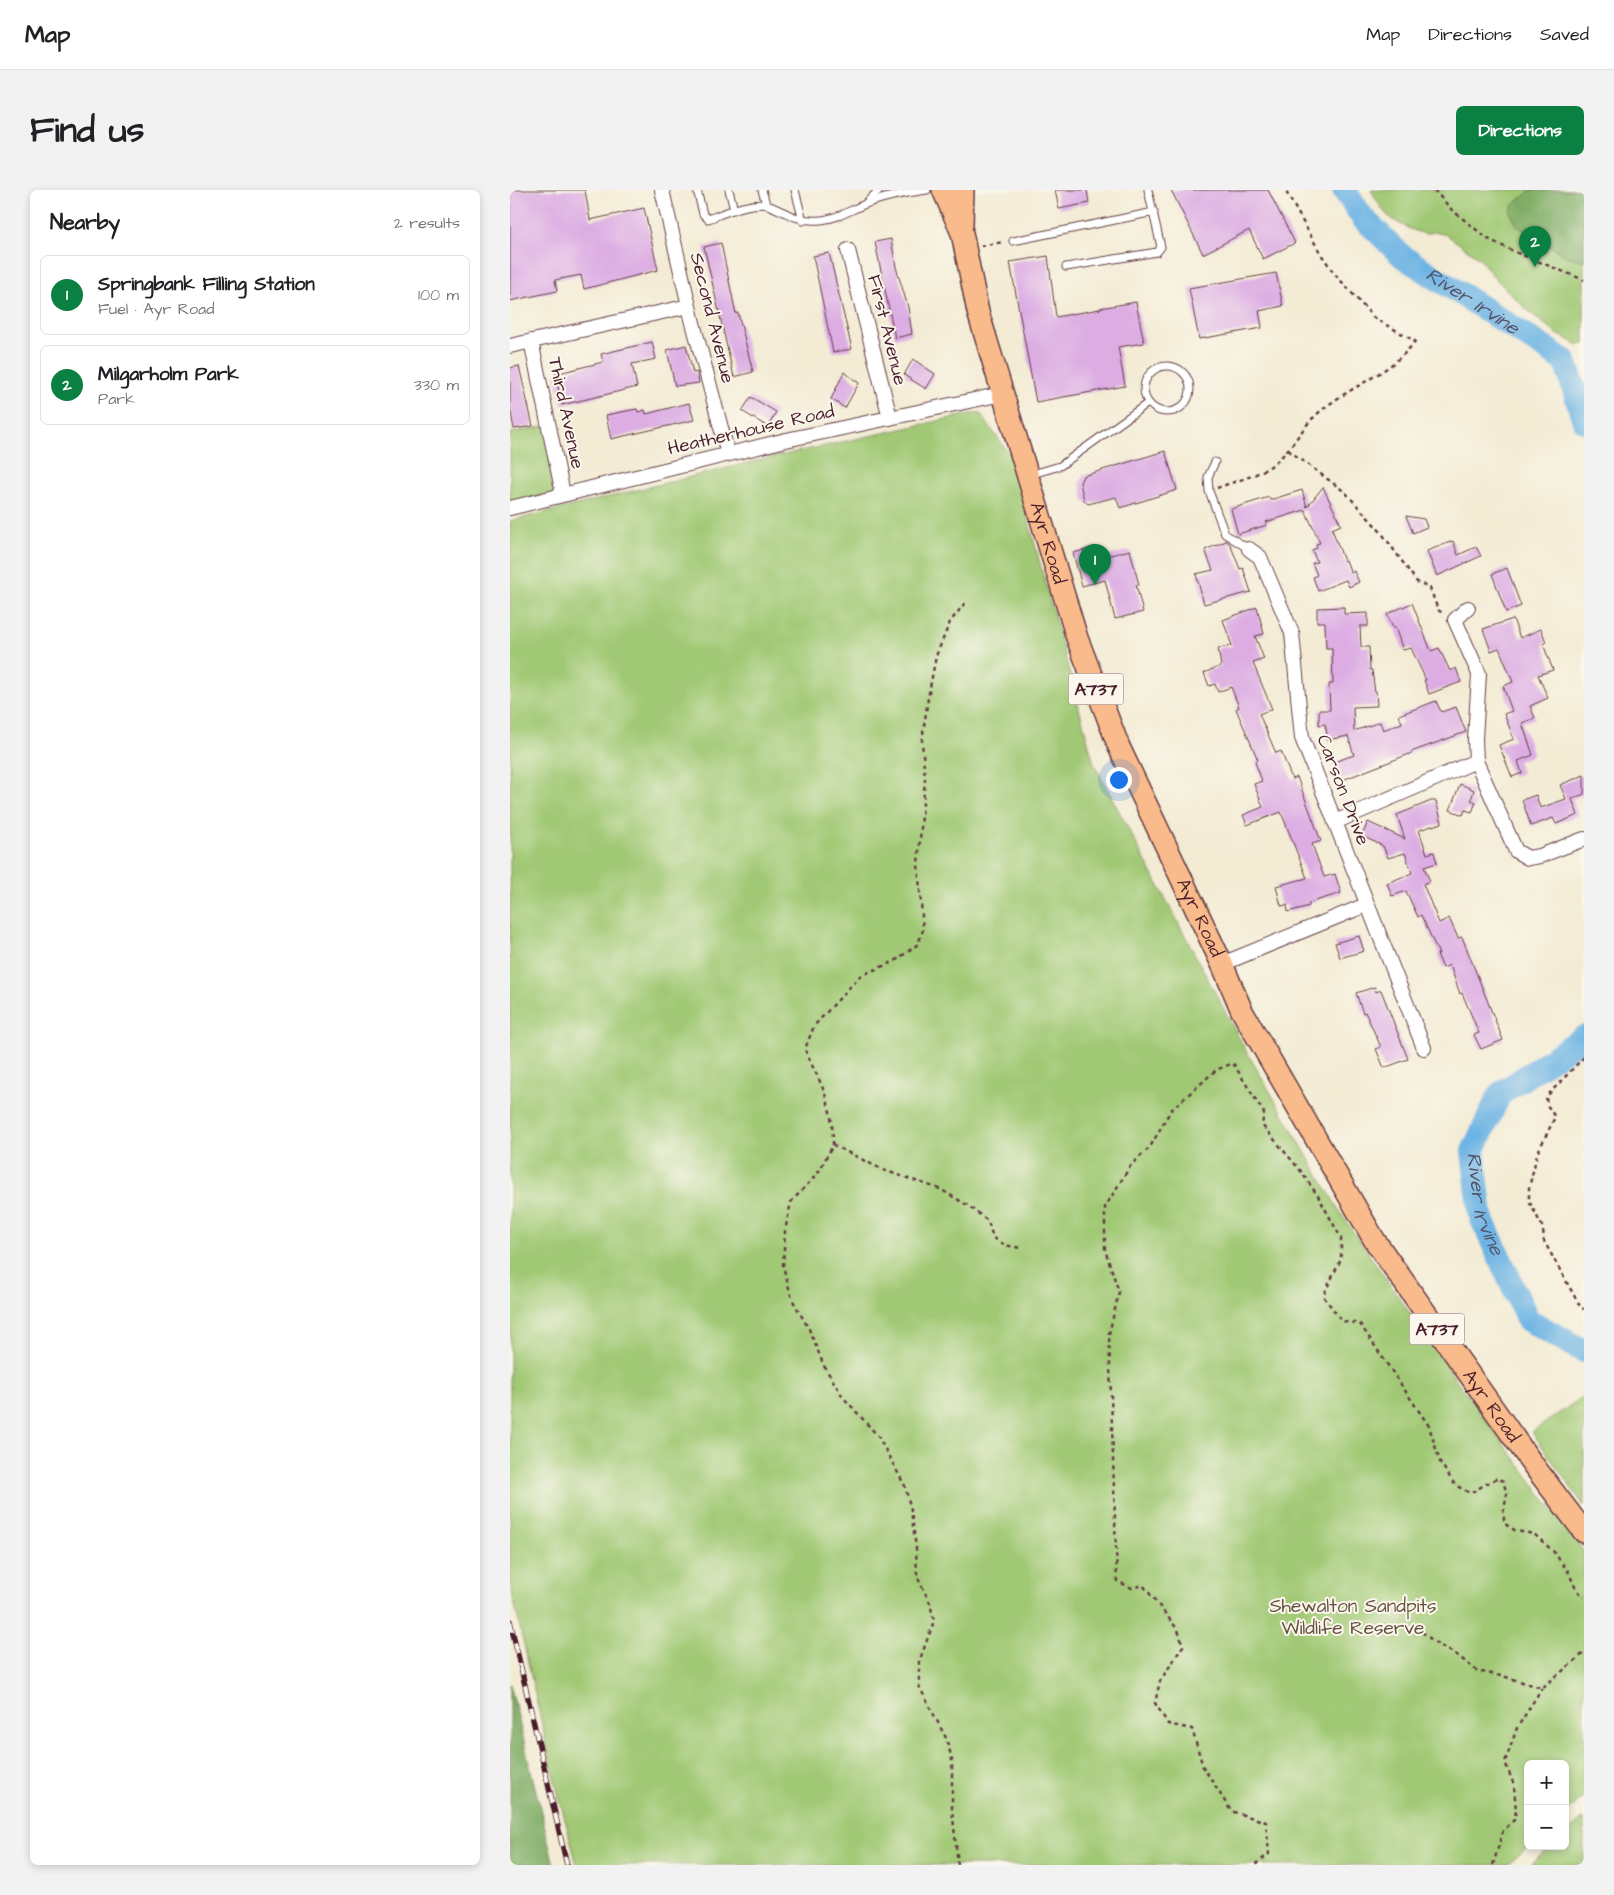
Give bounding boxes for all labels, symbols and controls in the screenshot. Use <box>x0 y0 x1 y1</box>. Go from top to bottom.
text: Map <box>25 18 70 52</box>
text: Map <box>1366 22 1400 47</box>
text: Directions <box>1428 22 1512 47</box>
text: Saved <box>1540 22 1589 47</box>
text: Find us <box>30 106 144 155</box>
button: Directions <box>1456 106 1584 155</box>
text: Nearby <box>50 208 120 237</box>
text: 2 results <box>394 212 460 234</box>
pin: 2 <box>1519 226 1551 267</box>
street label: Second Avenue <box>683 250 741 386</box>
water label: River Irvine <box>1420 261 1525 342</box>
text: Springbank Filling Station <box>98 271 315 298</box>
street label: First Avenue <box>860 272 914 388</box>
text: 1 <box>66 284 68 306</box>
text: 100 m <box>418 284 459 306</box>
text: Fuel · Ayr Road <box>98 298 214 320</box>
street label: Third Avenue <box>541 355 591 471</box>
text: Milgarholm Park <box>98 361 239 388</box>
text: 2 <box>62 374 72 396</box>
text: 330 m <box>414 374 459 396</box>
text: Park <box>98 388 135 410</box>
street label: Heatherhouse Road <box>665 398 837 462</box>
street label: Ayr Road <box>1023 499 1073 587</box>
pin: 1 <box>1079 544 1111 585</box>
road number: A737 <box>1068 674 1124 704</box>
street label: Carson Drive <box>1309 731 1377 849</box>
your location <box>1106 767 1132 793</box>
street label: Ayr Road <box>1170 874 1230 962</box>
water label: River Irvine <box>1459 1151 1511 1261</box>
road number: A737 <box>1410 1314 1464 1344</box>
street label: Ayr Road <box>1456 1364 1527 1448</box>
park label: Shewalton Sandpits Wildlife Reserve <box>1269 1593 1437 1642</box>
map controls <box>1524 1760 1569 1850</box>
button: + <box>1524 1760 1569 1805</box>
button: − <box>1524 1805 1569 1850</box>

